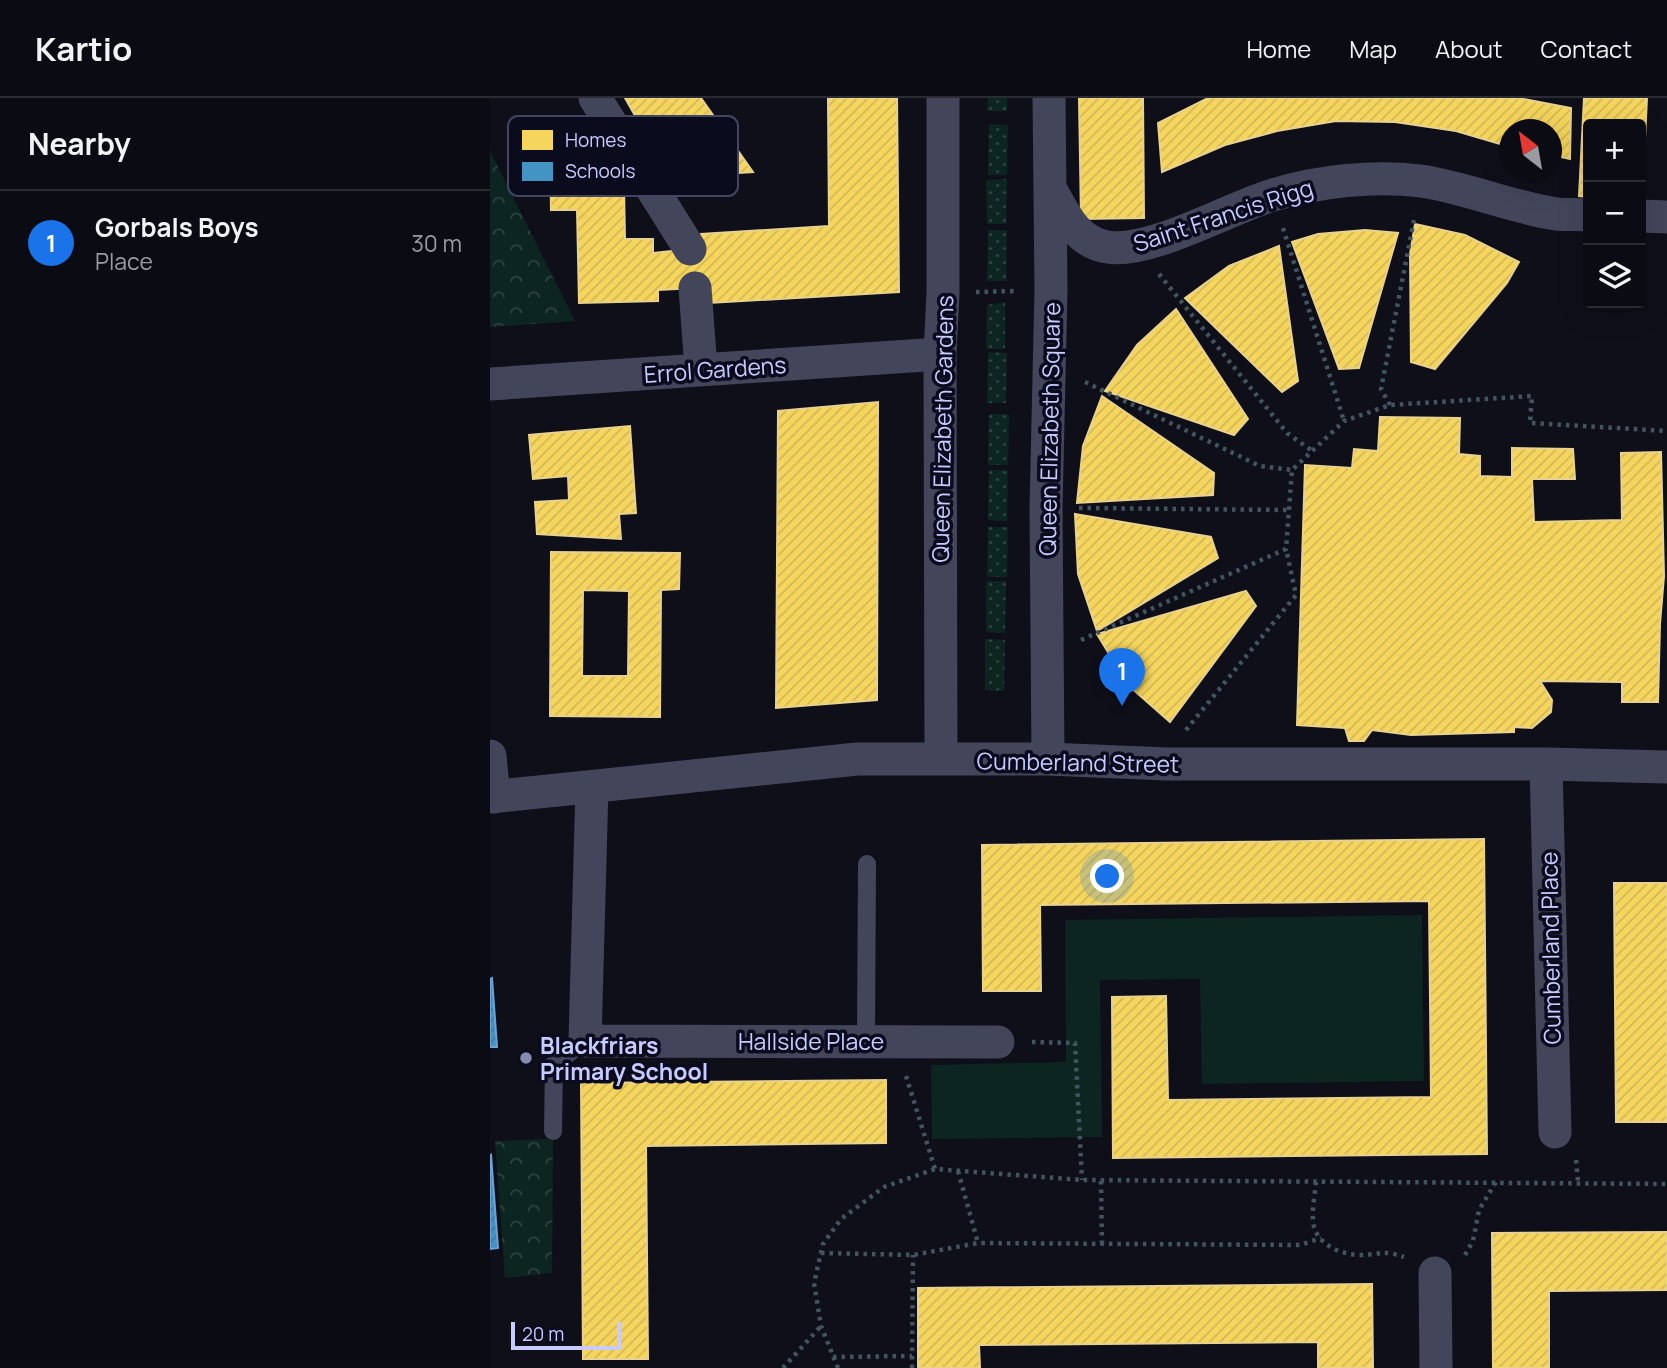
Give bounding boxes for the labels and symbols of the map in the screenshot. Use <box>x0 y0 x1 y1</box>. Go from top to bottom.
legend <box>508 116 738 196</box>
north arrow <box>1499 119 1562 182</box>
text: Homes <box>565 127 626 153</box>
text: Schools <box>565 158 635 184</box>
street label: Saint Francis Rigg <box>1129 171 1317 259</box>
street label: Queen Elizabeth Gardens <box>924 295 960 563</box>
street label: Queen Elizabeth Square <box>1031 302 1067 556</box>
street label: Errol Gardens <box>643 348 787 390</box>
pin: 1 <box>1099 648 1145 706</box>
street label: Cumberland Street <box>976 744 1180 780</box>
street label: Cumberland Place <box>1532 851 1568 1045</box>
your location <box>1090 859 1124 893</box>
street label: Hallside Place <box>738 1025 884 1057</box>
place label: Blackfriars Primary School <box>540 1029 708 1087</box>
marker: Blackfriars Primary School <box>518 1050 534 1066</box>
scale bar <box>511 1319 621 1351</box>

